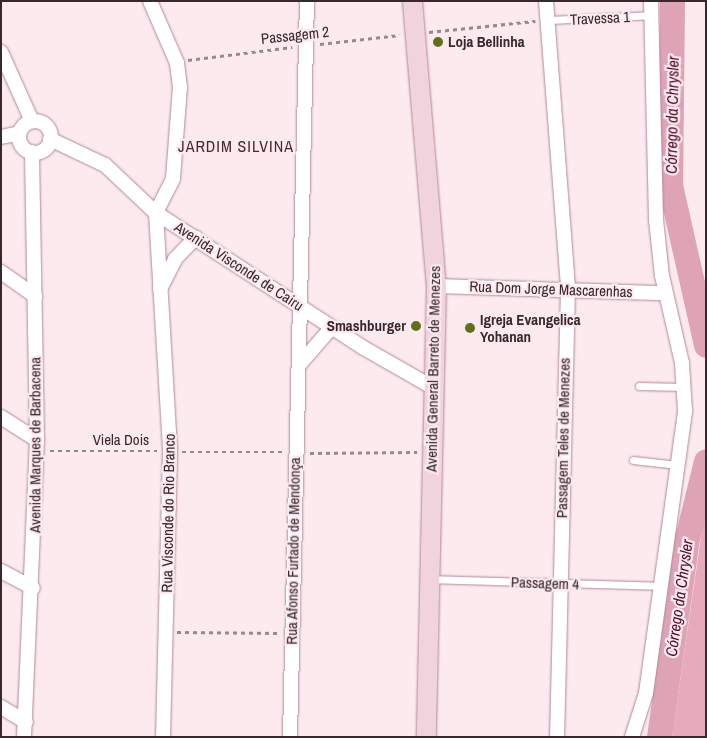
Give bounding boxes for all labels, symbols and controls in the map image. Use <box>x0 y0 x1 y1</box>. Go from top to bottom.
street label: Travessa 1 <box>569 7 631 29</box>
street label: Passagem 2 <box>260 22 330 48</box>
place label: Loja Bellinha <box>448 33 525 51</box>
marker: Loja Bellinha <box>432 36 444 48</box>
water label: Córrego da Chrysler <box>661 56 683 174</box>
district label: JARDIM SILVINA <box>176 136 296 156</box>
street label: Avenida Visconde de Cairu <box>171 218 307 314</box>
street label: Avenida General Barreto de Menezes <box>422 266 444 472</box>
street label: Rua Dom Jorge Mascarenhas <box>469 277 633 301</box>
place label: Igreja Evangelica Yohanan <box>480 310 581 345</box>
place label: Smashburger <box>327 317 406 335</box>
marker: Smashburger <box>410 320 422 332</box>
marker: Igreja Evangelica Yohanan <box>464 322 476 334</box>
street label: Avenida Marques de Barbacena <box>26 357 44 533</box>
street label: Passagem Teles de Menezes <box>553 358 573 518</box>
street label: Viela Dois <box>93 431 149 449</box>
street label: Rua Visconde do Rio Branco <box>158 433 178 593</box>
street label: Rua Afonso Furtado de Mendonça <box>282 457 304 645</box>
water label: Córrego da Chrysler <box>661 538 697 658</box>
street label: Passagem 4 <box>511 573 579 593</box>

